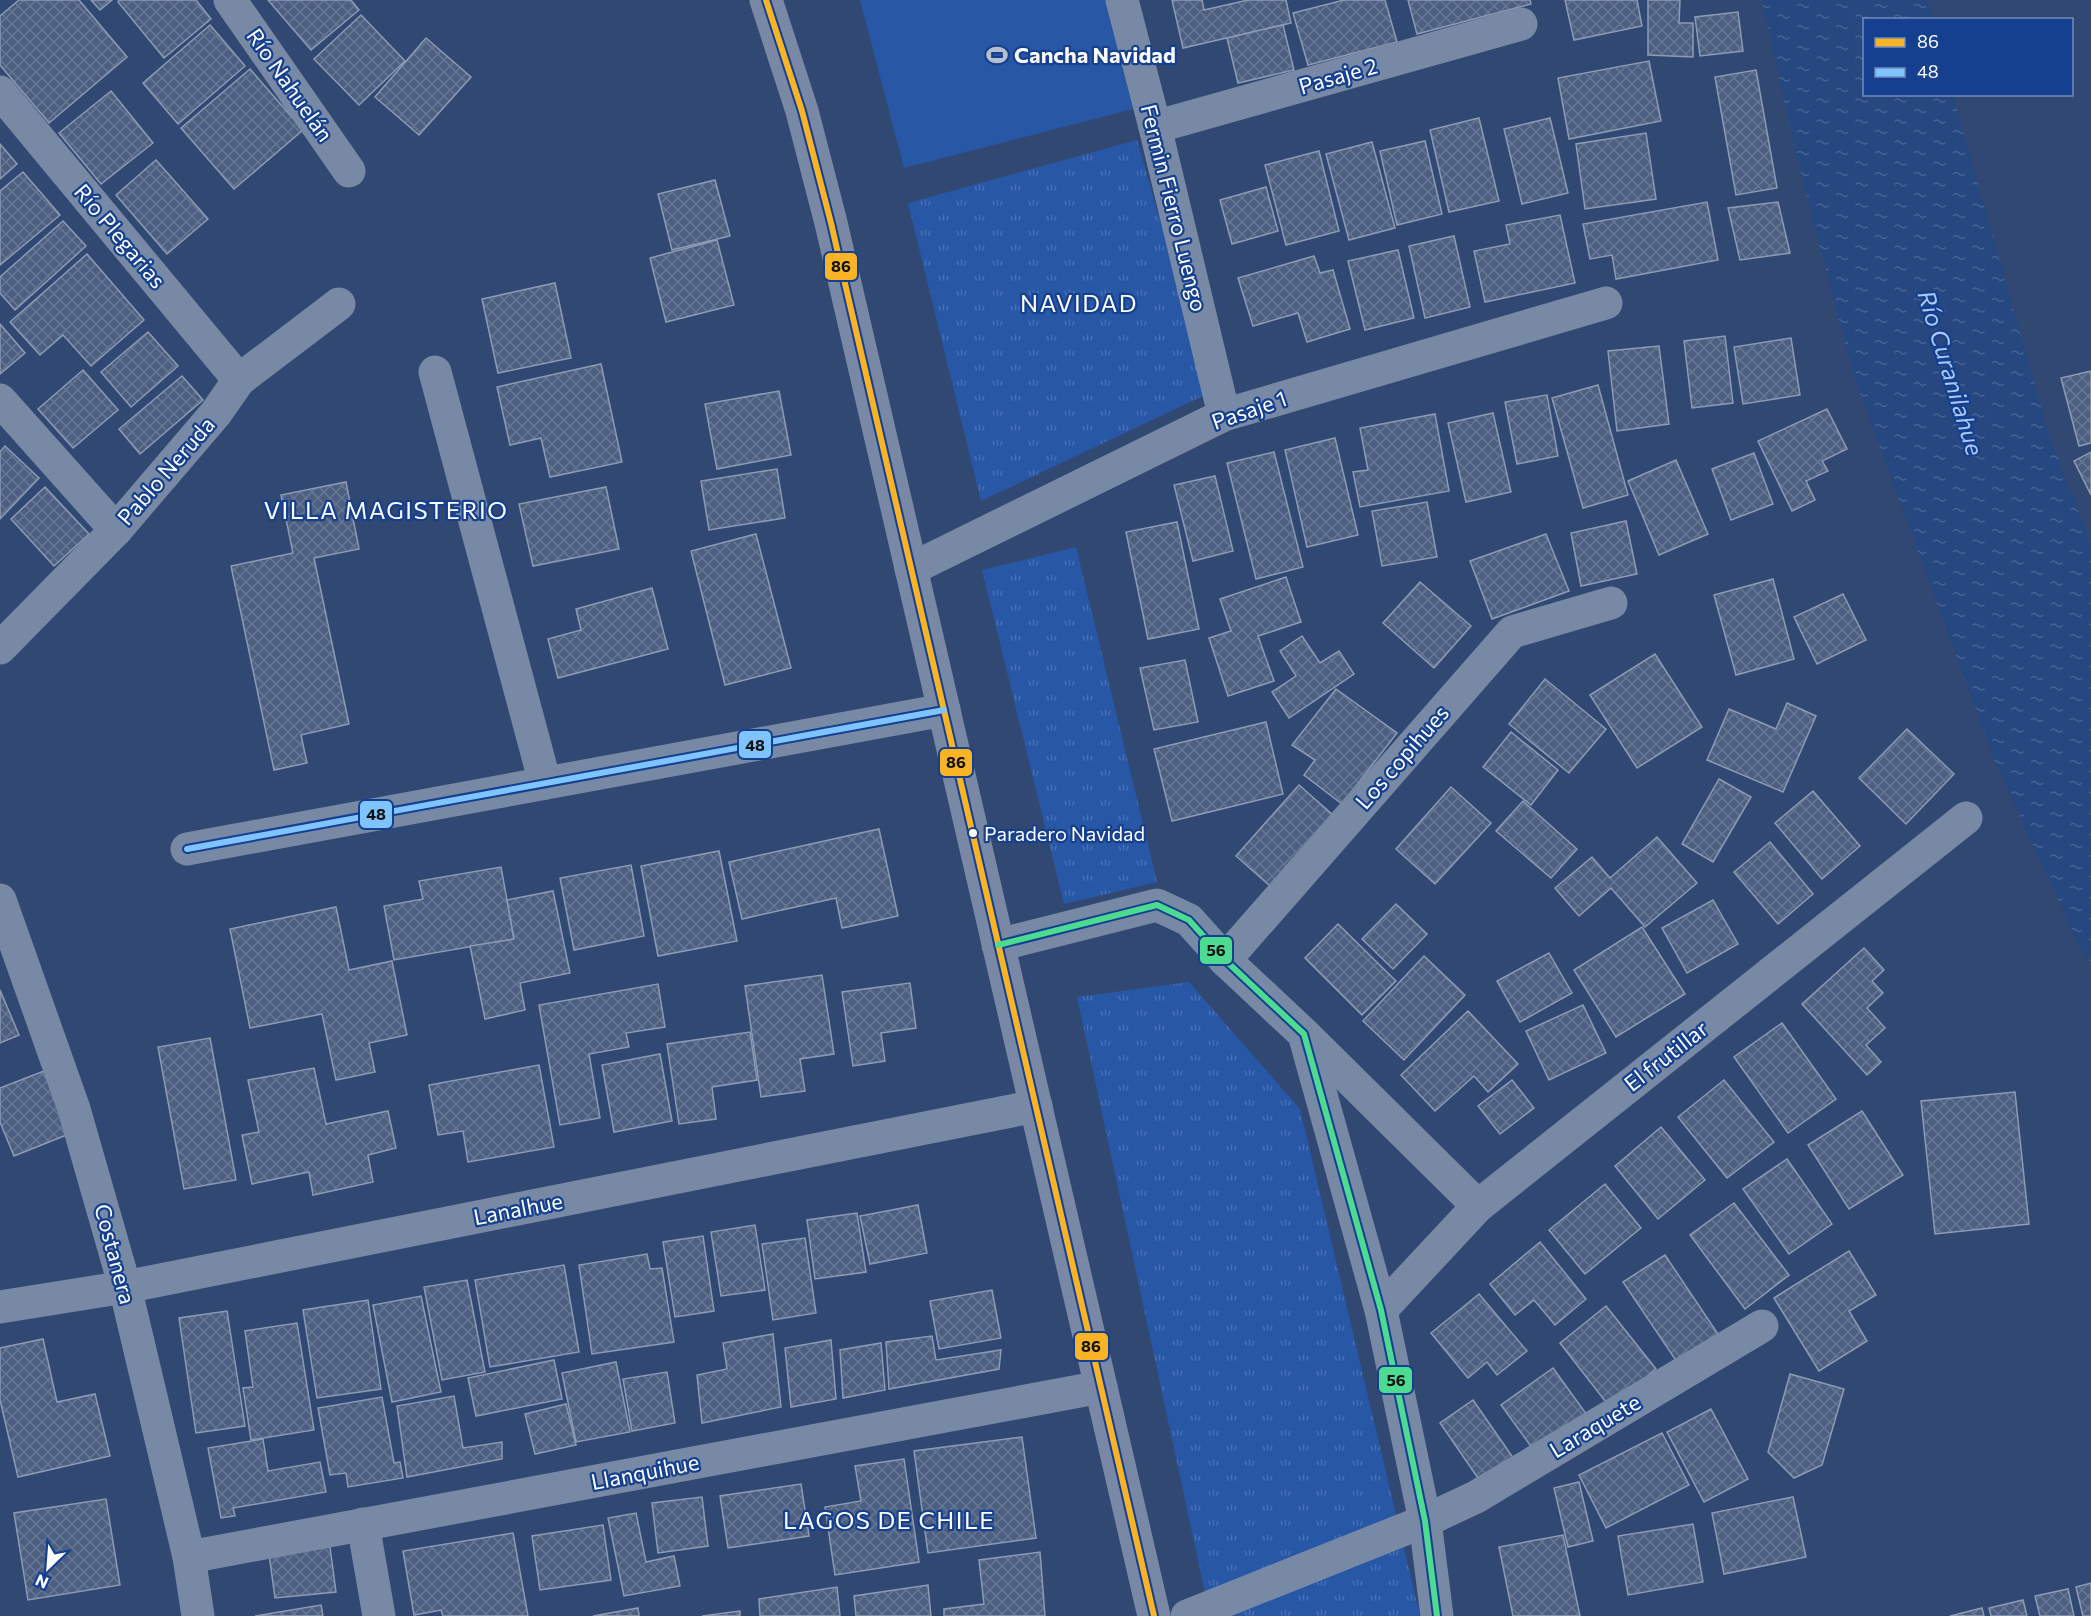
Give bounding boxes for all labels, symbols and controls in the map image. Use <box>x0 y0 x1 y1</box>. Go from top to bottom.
legend <box>1863 18 2073 96</box>
street label: Río Nahuelán <box>242 23 339 147</box>
text: 86 <box>1917 30 1939 52</box>
place label: Cancha Navidad <box>1014 41 1176 68</box>
sports icon: Cancha Navidad <box>985 43 1009 67</box>
street label: Pasaje 2 <box>1295 51 1380 100</box>
text: 48 <box>1917 60 1939 82</box>
street label: Fermin Fierro Luengo <box>1136 101 1213 314</box>
street label: Río Plegarias <box>69 178 172 293</box>
line badge: 86 <box>824 252 858 281</box>
text: 86 <box>831 256 851 275</box>
water label: Río Curanilahue <box>1913 286 1990 459</box>
district label: NAVIDAD <box>1020 288 1138 317</box>
street label: Pasaje 1 <box>1208 384 1290 435</box>
street label: Pablo Neruda <box>111 411 220 530</box>
district label: VILLA MAGISTERIO <box>264 495 508 524</box>
street label: Los copihues <box>1349 699 1454 814</box>
line badge: 48 <box>738 730 772 759</box>
text: 48 <box>745 735 765 754</box>
line badge: 86 <box>939 748 973 777</box>
text: 86 <box>946 752 966 771</box>
line badge: 48 <box>359 800 393 829</box>
text: 48 <box>366 804 386 823</box>
place label: Paradero Navidad <box>984 821 1145 845</box>
marker: Paradero Navidad <box>967 827 979 839</box>
line badge: 56 <box>1199 936 1233 965</box>
text: 56 <box>1206 940 1226 959</box>
street label: El frutillar <box>1618 1014 1713 1097</box>
street label: Lanalhue <box>471 1187 565 1230</box>
street label: Costanera <box>89 1201 142 1307</box>
line badge: 86 <box>1074 1332 1109 1361</box>
text: 86 <box>1081 1336 1101 1355</box>
line badge: 56 <box>1378 1366 1413 1394</box>
text: 56 <box>1386 1370 1406 1389</box>
street label: Laraquete <box>1544 1388 1645 1463</box>
street label: Llanquihue <box>589 1448 701 1495</box>
district label: LAGOS DE CHILE <box>783 1505 995 1534</box>
north arrow <box>18 1538 78 1598</box>
text: N <box>32 1571 51 1593</box>

